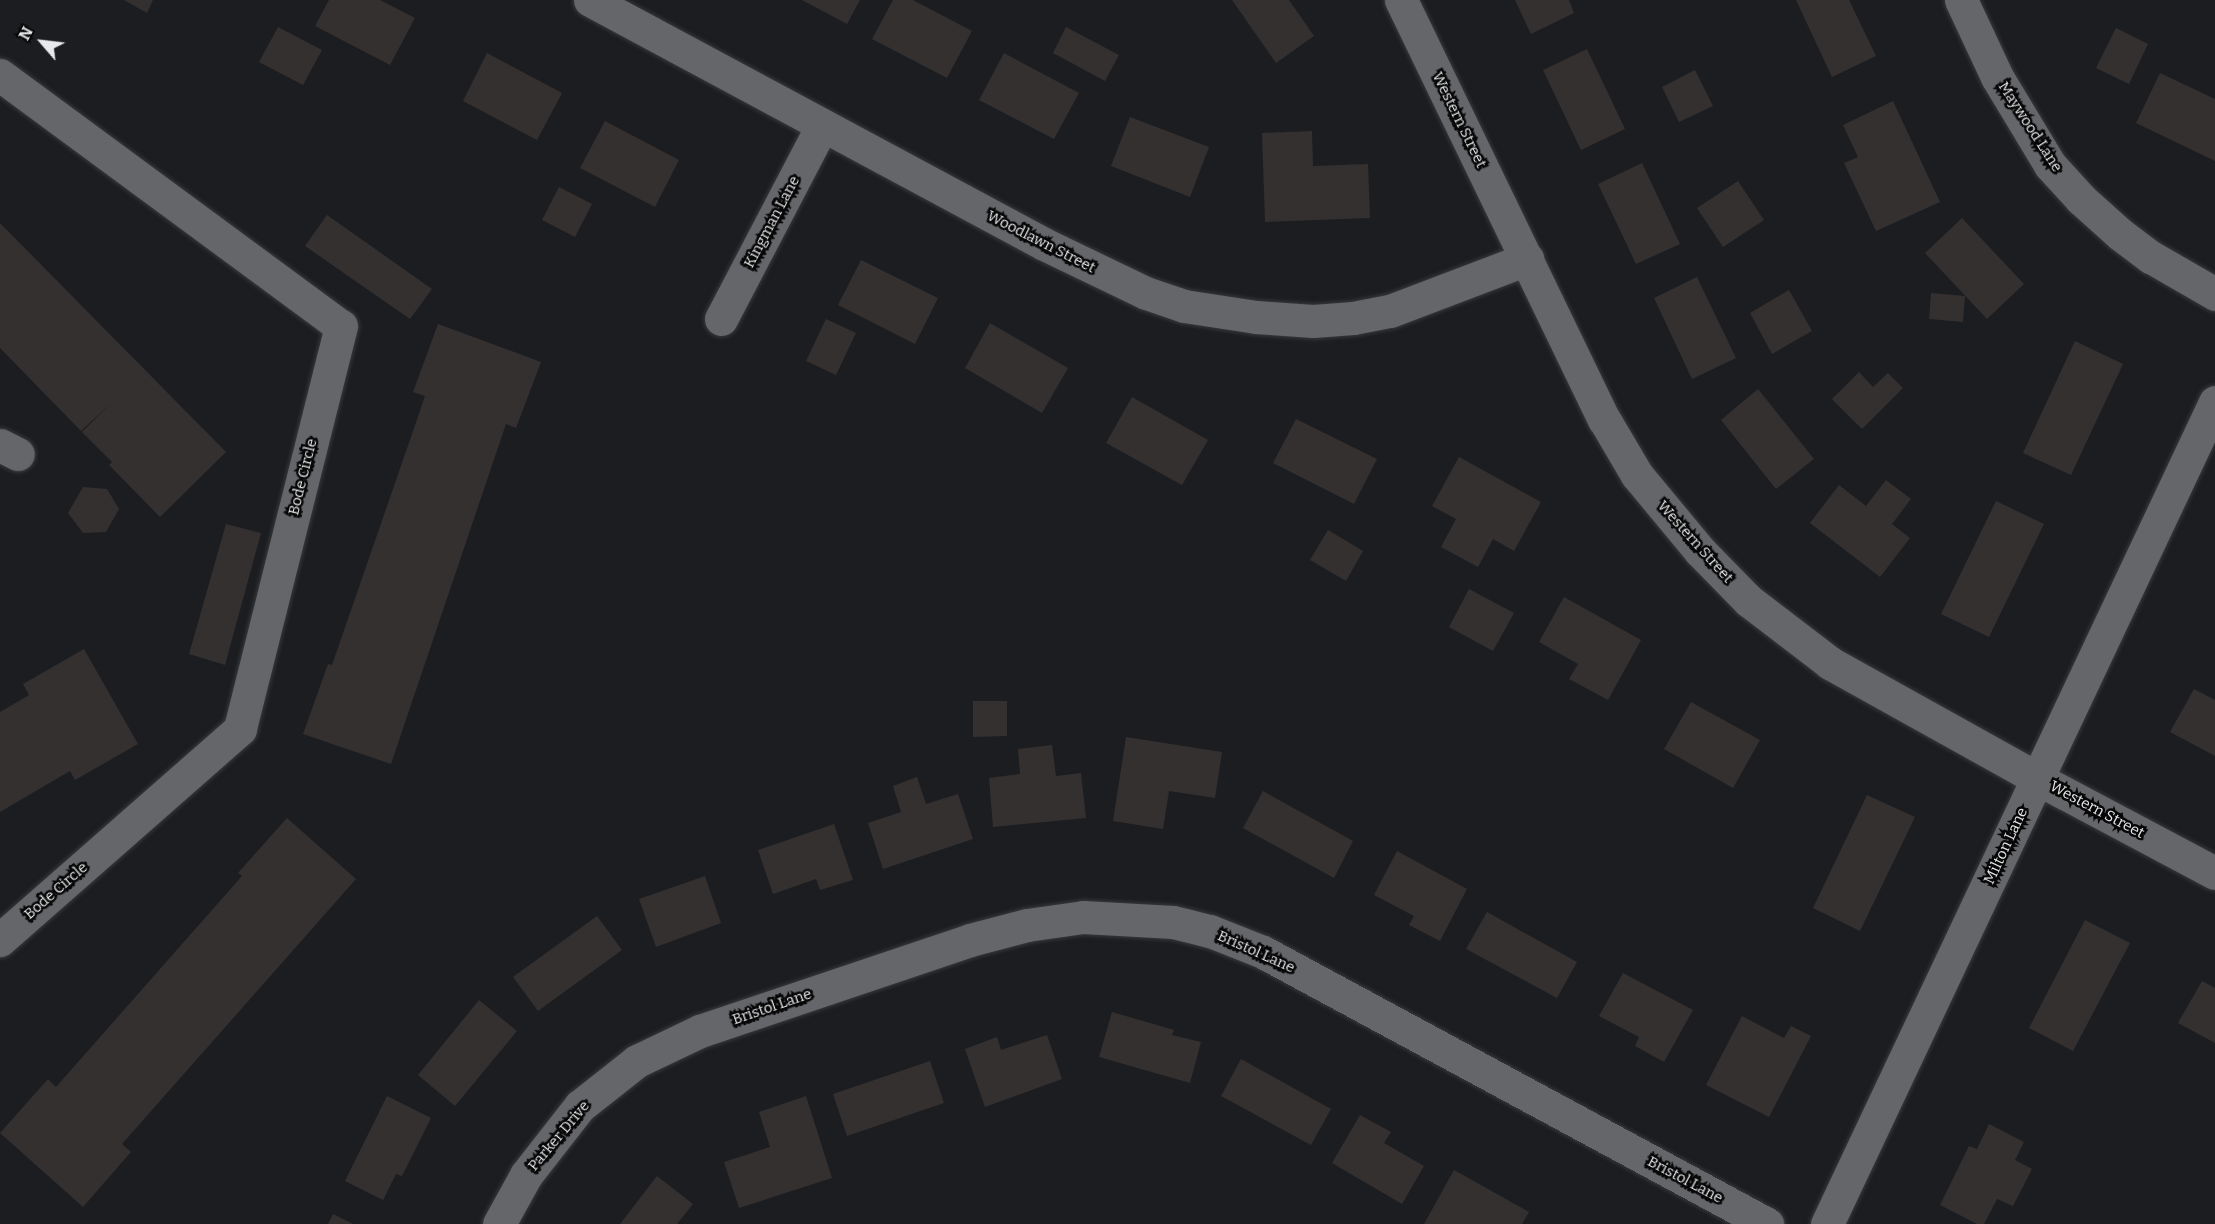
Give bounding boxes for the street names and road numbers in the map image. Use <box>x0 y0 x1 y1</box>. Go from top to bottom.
street label: Western Street <box>1428 69 1490 171</box>
street label: Maywood Lane <box>1994 79 2066 175</box>
street label: Kingman Lane <box>740 173 804 271</box>
street label: Woodlawn Street <box>984 207 1098 277</box>
street label: Bode Circle <box>285 437 321 517</box>
street label: Western Street <box>1653 497 1737 587</box>
street label: Western Street <box>2047 778 2147 842</box>
street label: Milton Lane <box>1980 805 2032 887</box>
street label: Bode Circle <box>21 859 91 923</box>
street label: Bristol Lane <box>1215 927 1297 977</box>
street label: Bristol Lane <box>730 985 814 1029</box>
street label: Parker Drive <box>524 1097 594 1175</box>
street label: Bristol Lane <box>1644 1153 1726 1207</box>

